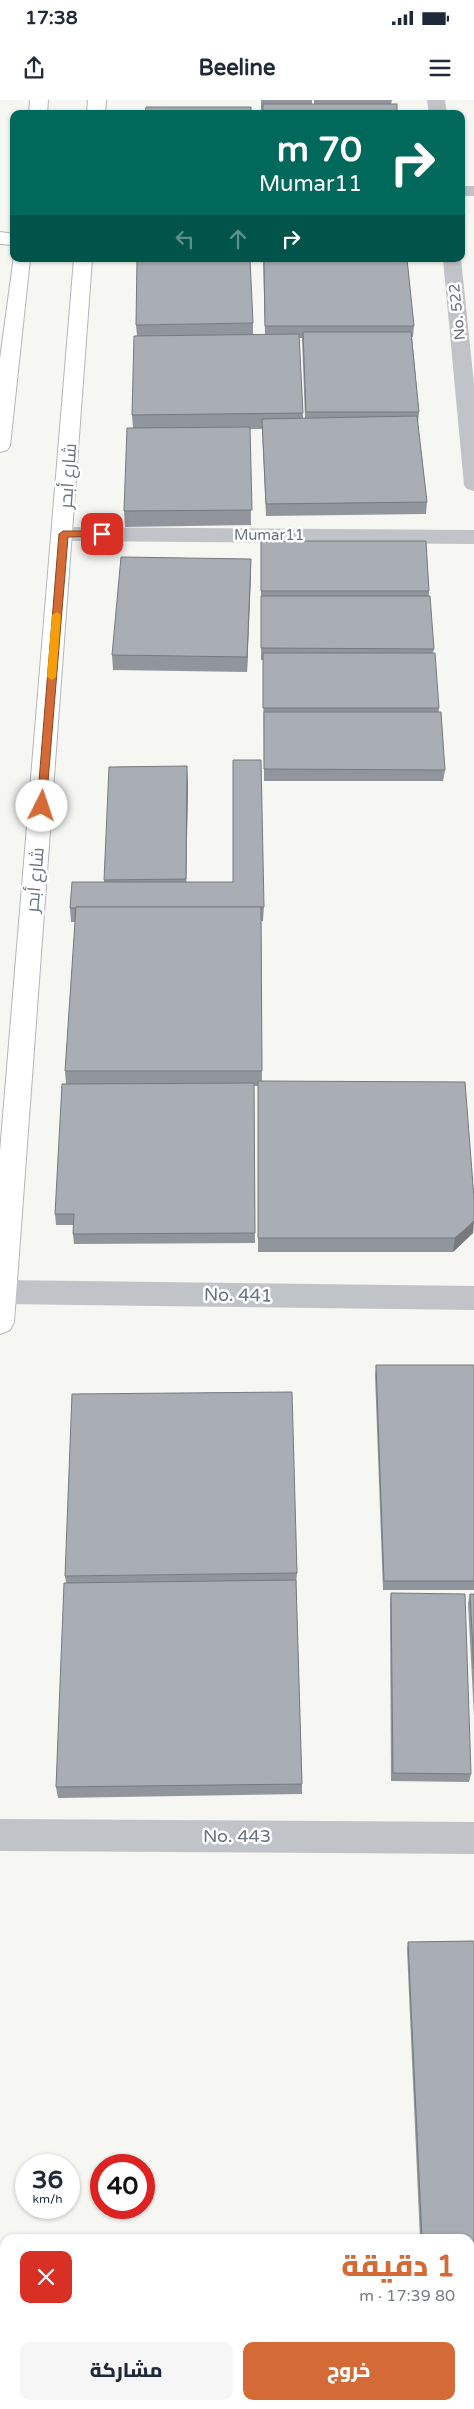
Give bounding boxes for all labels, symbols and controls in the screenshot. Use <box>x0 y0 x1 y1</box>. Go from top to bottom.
text: 17:38 <box>25 7 78 29</box>
icon: share <box>20 54 48 82</box>
icon: menu <box>426 54 454 82</box>
text: Beeline <box>199 55 275 81</box>
text: 70 m <box>277 129 362 171</box>
icon: right <box>380 130 445 195</box>
text: Mumar11 <box>259 171 362 197</box>
icon: left <box>171 225 199 253</box>
icon: ahead <box>224 225 252 253</box>
icon: right <box>277 225 305 253</box>
street label: No. 522 <box>445 283 469 341</box>
street label: شارع أبحر <box>55 443 82 510</box>
pin <box>81 513 123 555</box>
icon: arrive <box>88 520 116 548</box>
street label: Mumar11 <box>234 526 304 544</box>
position arrow <box>15 779 67 831</box>
street label: شارع أبحر <box>21 846 50 915</box>
street label: No. 441 <box>204 1283 272 1307</box>
street label: No. 443 <box>203 1825 271 1847</box>
speed limit sign: 40 <box>90 2154 155 2219</box>
text: 36 <box>32 2165 63 2195</box>
text: km/h <box>32 2192 63 2206</box>
text: 1 دقيقة <box>341 2248 455 2285</box>
button: close <box>20 2251 72 2303</box>
text: 80 m · 17:39 <box>359 2286 455 2306</box>
button: مشاركة <box>20 2342 233 2400</box>
button: خروج <box>243 2342 455 2400</box>

